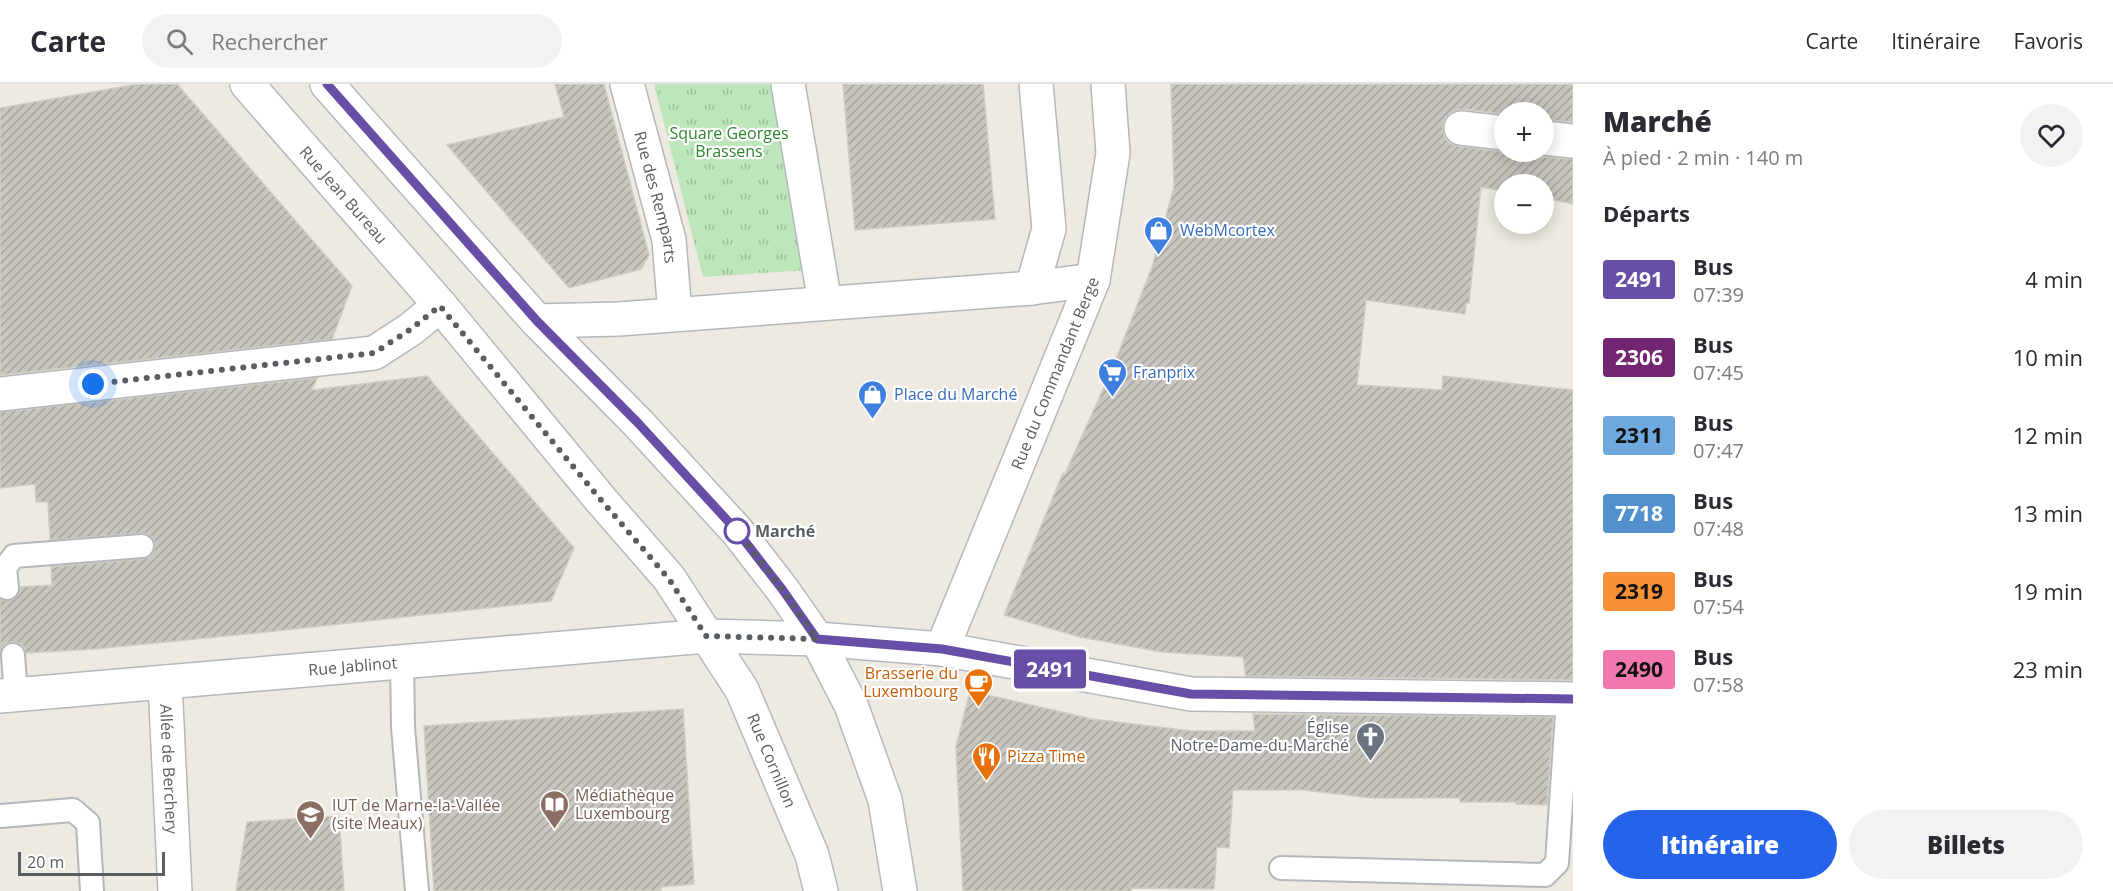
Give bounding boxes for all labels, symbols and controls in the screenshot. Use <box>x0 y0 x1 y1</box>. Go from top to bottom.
search box <box>142 14 562 68</box>
text: Carte <box>30 22 106 60</box>
icon: search <box>163 25 196 58</box>
text: Rechercher <box>211 26 328 56</box>
text: Carte <box>1805 27 1858 55</box>
text: Itinéraire <box>1891 27 1980 55</box>
text: Favoris <box>2013 27 2083 55</box>
map controls <box>1494 102 1554 234</box>
button: + <box>1494 102 1554 162</box>
text: Marché <box>1603 102 1712 140</box>
button: heart <box>2020 104 2083 167</box>
park label: Square Georges Brassens <box>669 122 789 162</box>
street label: Rue des Remparts <box>629 129 682 264</box>
street label: Rue Jean Bureau <box>295 141 393 248</box>
text: À pied · 2 min · 140 m <box>1603 144 1803 171</box>
button: − <box>1494 174 1554 234</box>
text: Départs <box>1603 198 1690 228</box>
shop icon: WebMcortex <box>1143 214 1175 256</box>
place label: WebMcortex <box>1180 219 1275 241</box>
text: Bus <box>1693 251 1733 281</box>
text: 4 min <box>2025 264 2083 294</box>
text: 2491 <box>1615 265 1663 293</box>
street label: Rue du Commandant Berge <box>1006 273 1104 473</box>
text: 07:39 <box>1693 281 1744 308</box>
text: Bus <box>1693 329 1733 359</box>
text: 10 min <box>2013 342 2083 372</box>
text: 2306 <box>1615 343 1663 371</box>
supermarket icon: Franprix <box>1096 356 1128 398</box>
text: 07:45 <box>1693 359 1744 386</box>
place label: Franprix <box>1133 361 1196 383</box>
your location <box>78 369 108 399</box>
shop icon: Place du Marché <box>857 378 889 420</box>
place label: Place du Marché <box>894 383 1017 405</box>
text: Bus <box>1693 407 1733 437</box>
text: 12 min <box>2013 420 2083 450</box>
text: 2311 <box>1615 421 1663 449</box>
text: 07:47 <box>1693 437 1744 464</box>
text: Bus <box>1693 485 1733 515</box>
text: 13 min <box>2013 498 2083 528</box>
text: 7718 <box>1615 499 1663 527</box>
text: 07:48 <box>1693 515 1744 542</box>
marker: Marché <box>724 518 750 544</box>
place label: Marché <box>755 520 815 542</box>
text: Bus <box>1693 563 1733 593</box>
text: 19 min <box>2013 576 2083 606</box>
text: 2319 <box>1615 577 1663 605</box>
text: 07:54 <box>1693 593 1744 620</box>
text: Bus <box>1693 641 1733 671</box>
line badge: 2491 <box>1008 650 1092 688</box>
street label: Rue Jablinot <box>307 651 398 681</box>
text: 23 min <box>2013 654 2083 684</box>
text: 2491 <box>1026 655 1074 683</box>
text: 2490 <box>1615 655 1663 683</box>
place label: Brasserie du Luxembourg <box>863 662 958 702</box>
cafe icon: Brasserie du Luxembourg <box>963 666 995 708</box>
text: 07:58 <box>1693 671 1744 698</box>
street label: Allée de Berchery <box>155 703 183 835</box>
street label: Rue Cornillon <box>742 710 802 811</box>
place label: Église Notre-Dame-du-Marché <box>1170 716 1349 756</box>
church icon: Église Notre-Dame-du-Marché <box>1354 720 1386 762</box>
restaurant icon: Pizza Time <box>970 740 1002 782</box>
place label: Pizza Time <box>1007 745 1085 767</box>
place label: Médiathèque Luxembourg <box>575 784 674 824</box>
library icon: Médiathèque Luxembourg <box>538 788 570 830</box>
place label: IUT de Marne-la-Vallée (site Meaux) <box>332 794 500 834</box>
school or university icon: IUT de Marne-la-Vallée (site Meaux) <box>295 798 327 840</box>
button: Itinéraire <box>1603 810 1837 879</box>
button: Billets <box>1849 810 2083 879</box>
scale bar <box>18 849 165 876</box>
text: 20 m <box>27 851 64 873</box>

